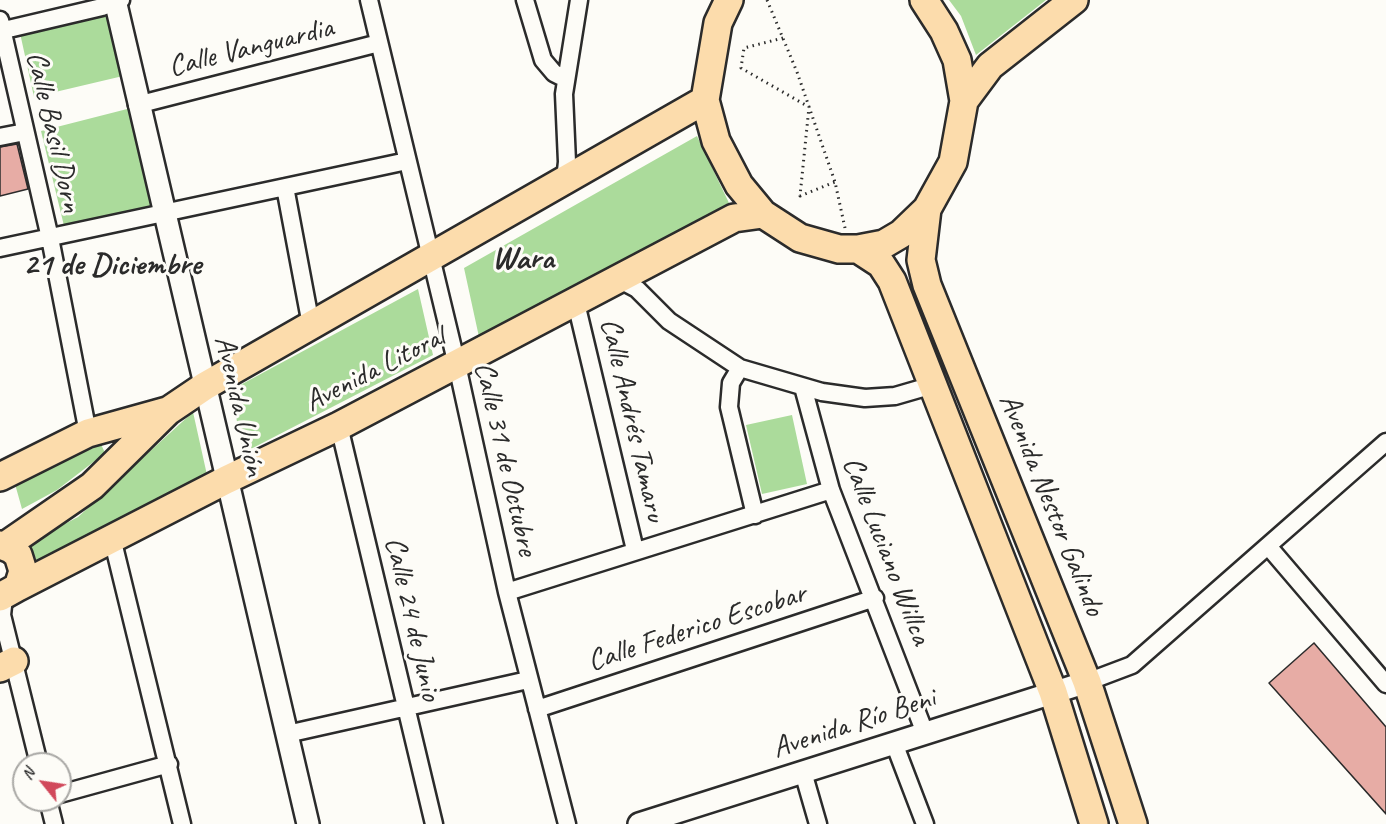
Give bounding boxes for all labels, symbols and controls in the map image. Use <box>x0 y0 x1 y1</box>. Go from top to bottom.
street label: Calle Vanguardia <box>165 10 337 86</box>
street label: Calle Basil Dorn <box>17 48 89 216</box>
district label: Wara <box>492 241 554 279</box>
district label: 21 de Diciembre <box>23 247 201 285</box>
street label: Calle Andrés Tamaru <box>591 315 673 525</box>
street label: Avenida Litoral <box>299 319 451 421</box>
street label: Avenida Unión <box>205 332 273 480</box>
street label: Calle 31 de Octubre <box>465 359 545 559</box>
street label: Avenida Nestor Galindo <box>990 389 1112 621</box>
street label: Calle Luciano Willca <box>834 452 938 650</box>
street label: Calle 24 de Junio <box>376 534 448 704</box>
street label: Calle Federico Escobar <box>583 576 811 680</box>
street label: Avenida Río Beni <box>768 681 940 767</box>
north arrow <box>12 752 72 812</box>
text: N <box>17 765 39 783</box>

